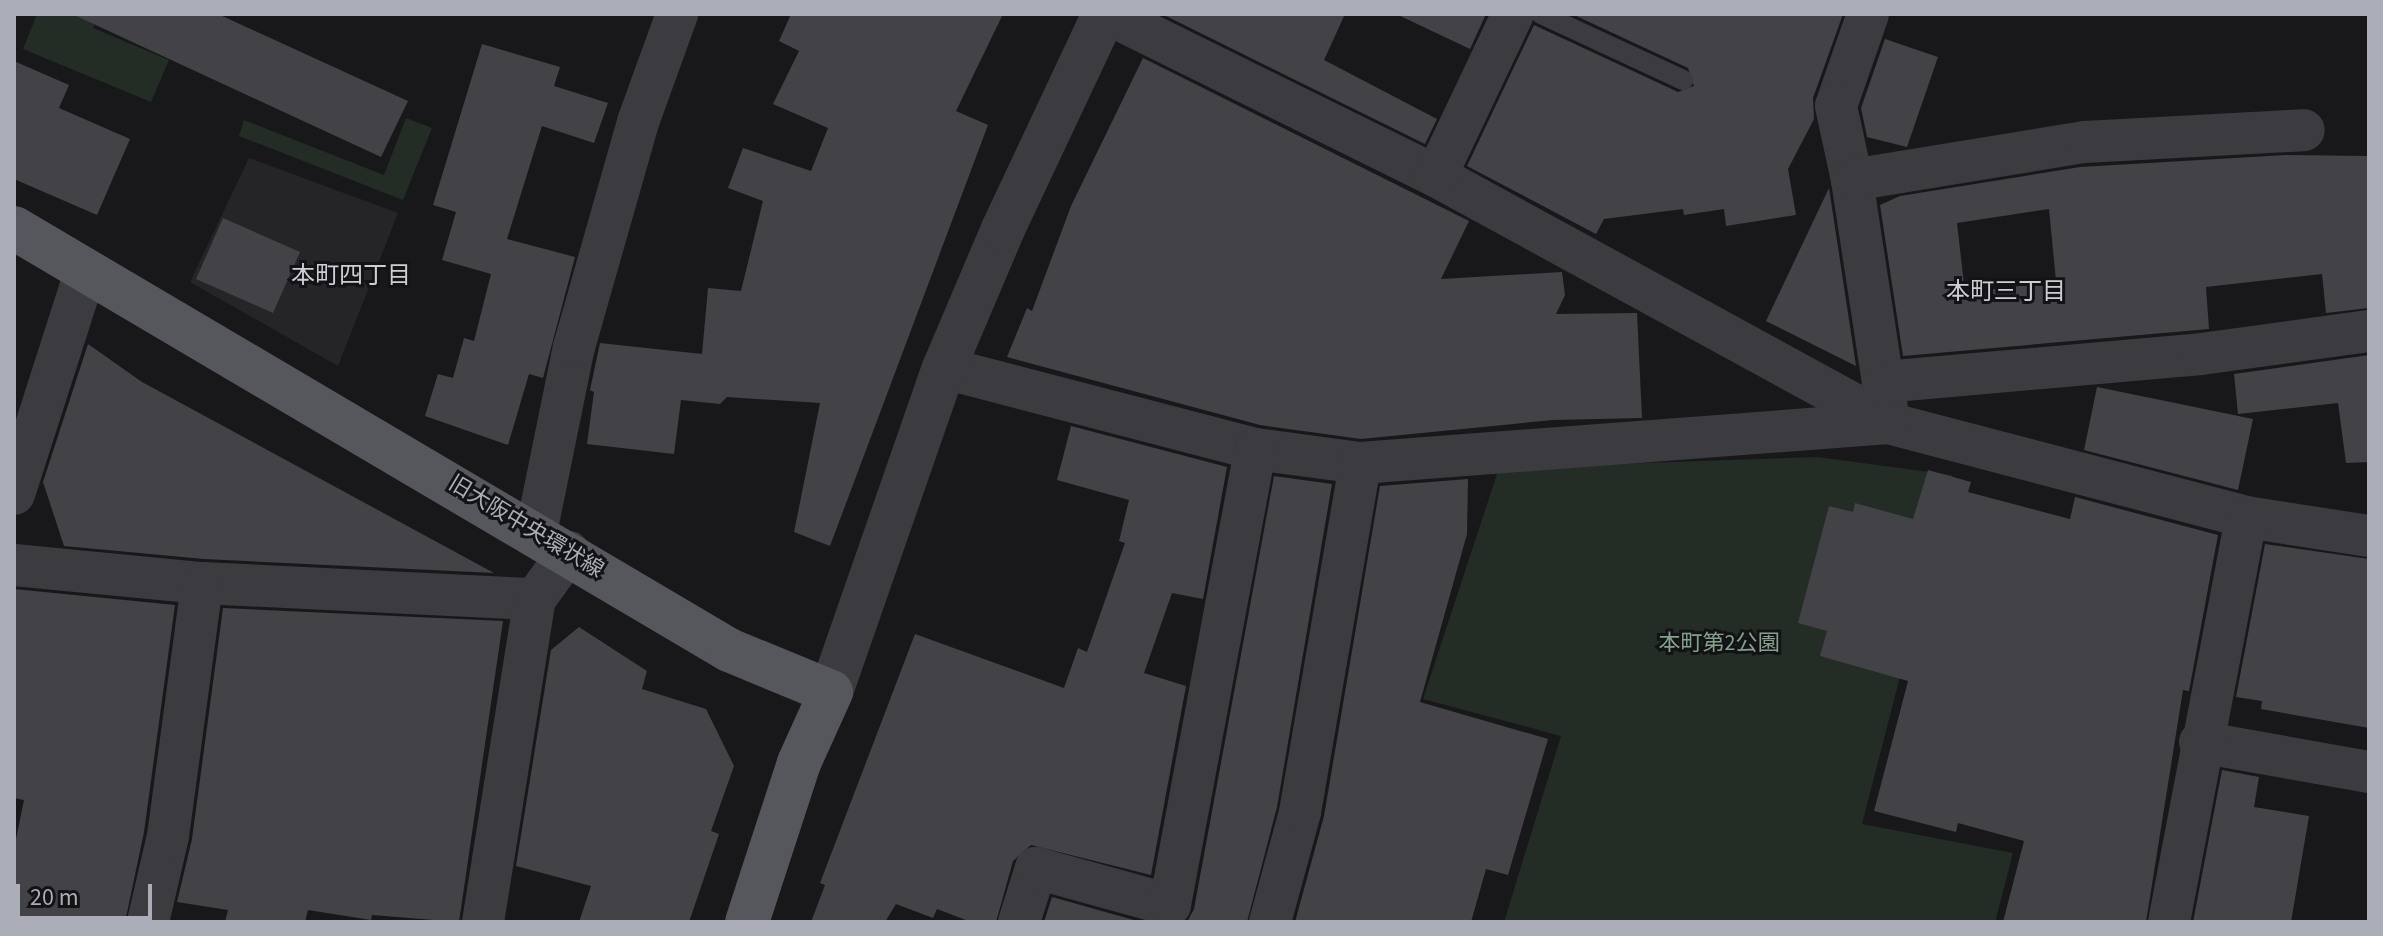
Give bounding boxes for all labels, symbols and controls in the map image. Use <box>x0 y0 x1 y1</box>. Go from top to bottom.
district label: 本町四丁目 <box>291 262 411 290</box>
district label: 本町三丁目 <box>1946 278 2066 306</box>
street label: 旧大阪中央環状線 <box>444 470 608 584</box>
park label: 本町第2公園 <box>1659 631 1779 657</box>
scale bar <box>20 868 156 918</box>
text: 20 m <box>30 880 79 915</box>

